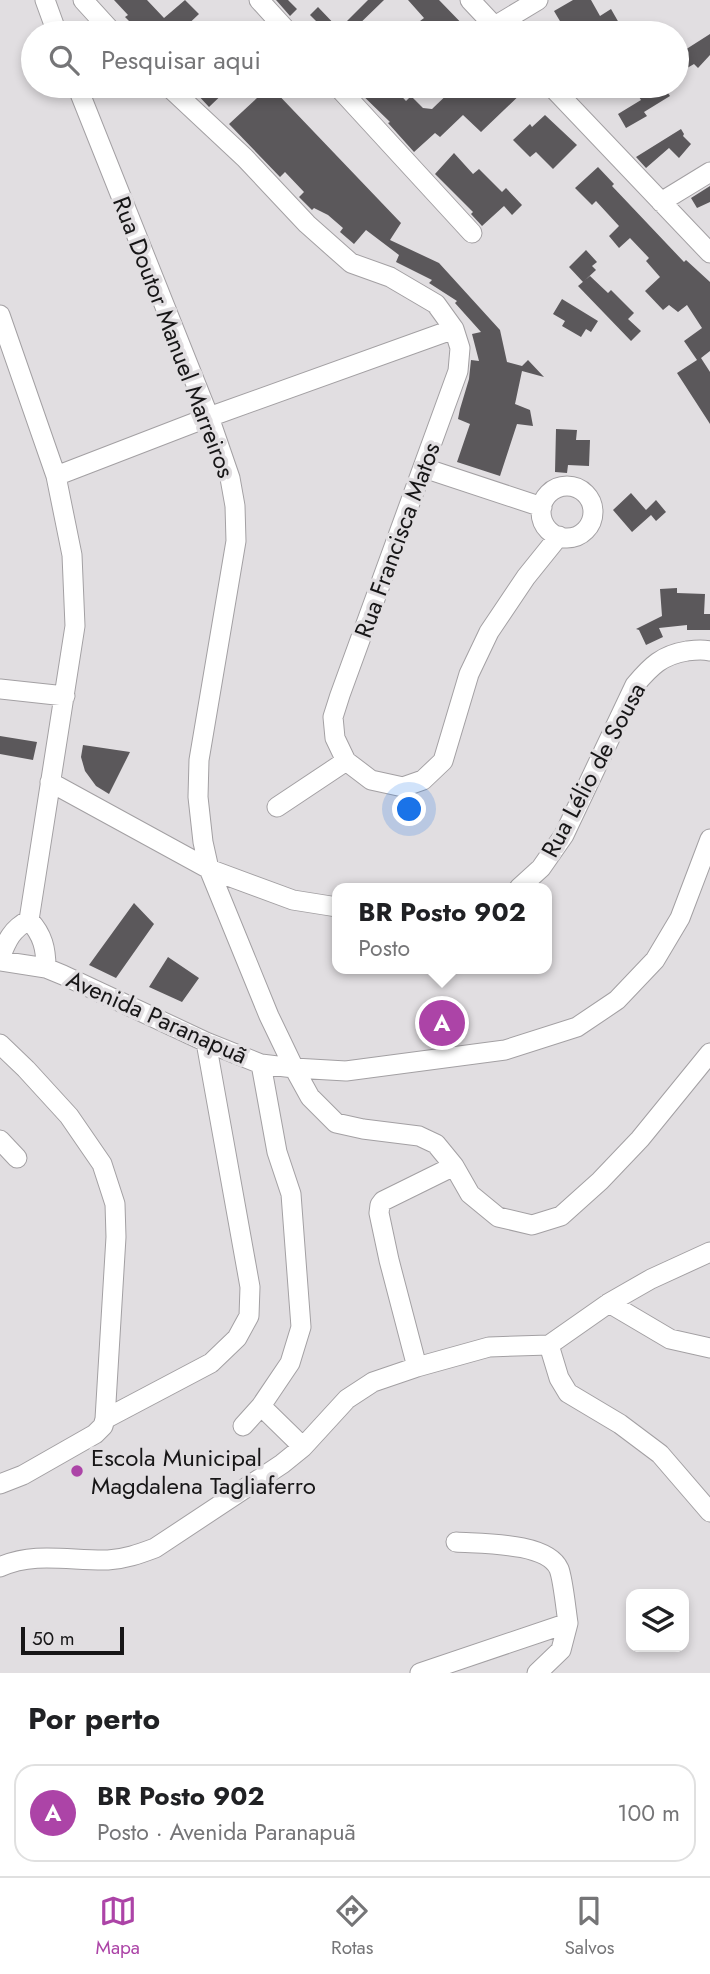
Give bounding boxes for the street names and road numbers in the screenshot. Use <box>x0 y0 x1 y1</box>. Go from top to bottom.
street label: Rua Doutor Manuel Marreiros <box>104 191 244 483</box>
street label: Rua Francisca Matos <box>345 437 449 643</box>
street label: Rua Lélio de Sousa <box>532 676 654 864</box>
street label: Avenida Paranapuã <box>61 962 253 1072</box>

